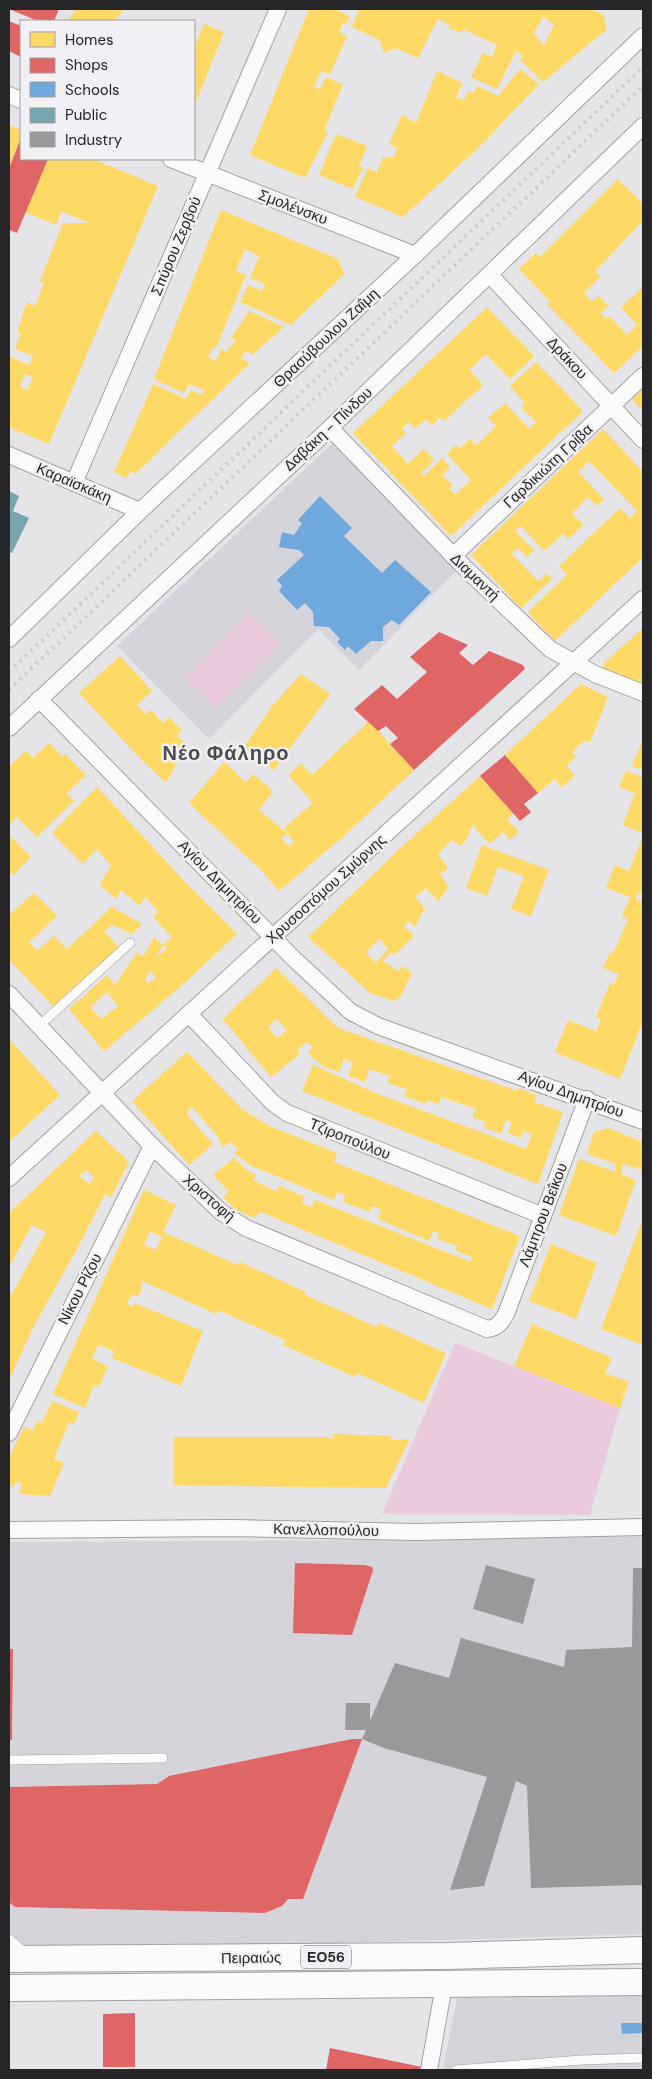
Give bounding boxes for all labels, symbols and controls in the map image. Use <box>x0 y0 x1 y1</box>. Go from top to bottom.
legend <box>20 20 195 160</box>
text: Homes <box>65 30 114 50</box>
text: Shops <box>65 55 108 75</box>
text: Schools <box>65 80 120 100</box>
text: Public <box>65 105 107 125</box>
text: Industry <box>65 130 123 150</box>
street label: Σμολένσκυ <box>256 185 330 229</box>
street label: Σπύρου Ζερβού <box>146 193 206 299</box>
street label: Θρασύβουλου Ζαΐμη <box>269 284 383 392</box>
street label: Δράκου <box>542 332 592 384</box>
street label: Δαβάκη - Πίνδου <box>279 383 377 475</box>
street label: Γαρδικιώτη Γρίβα <box>499 419 597 513</box>
street label: Καραϊσκάκη <box>33 458 115 508</box>
street label: Διαμαντή <box>446 549 504 605</box>
district label: Νέο Φάληρο <box>162 740 290 766</box>
street label: Χρυσοστόμου Σμύρνης <box>262 830 390 948</box>
street label: Αγίου Δημητρίου <box>174 836 266 928</box>
street label: Αγίου Δημητρίου <box>516 1066 626 1122</box>
street label: Τζιροπούλου <box>306 1114 394 1164</box>
street label: Λάμπρου Βεΐκου <box>514 1160 572 1270</box>
street label: Χριστοφή <box>179 1170 239 1226</box>
street label: Νίκου Ρίζου <box>53 1250 107 1328</box>
street label: Κανελλοπούλου <box>273 1519 379 1541</box>
road number: ΕΟ56 <box>301 1945 351 1968</box>
street label: Πειραιώς <box>221 1947 281 1969</box>

